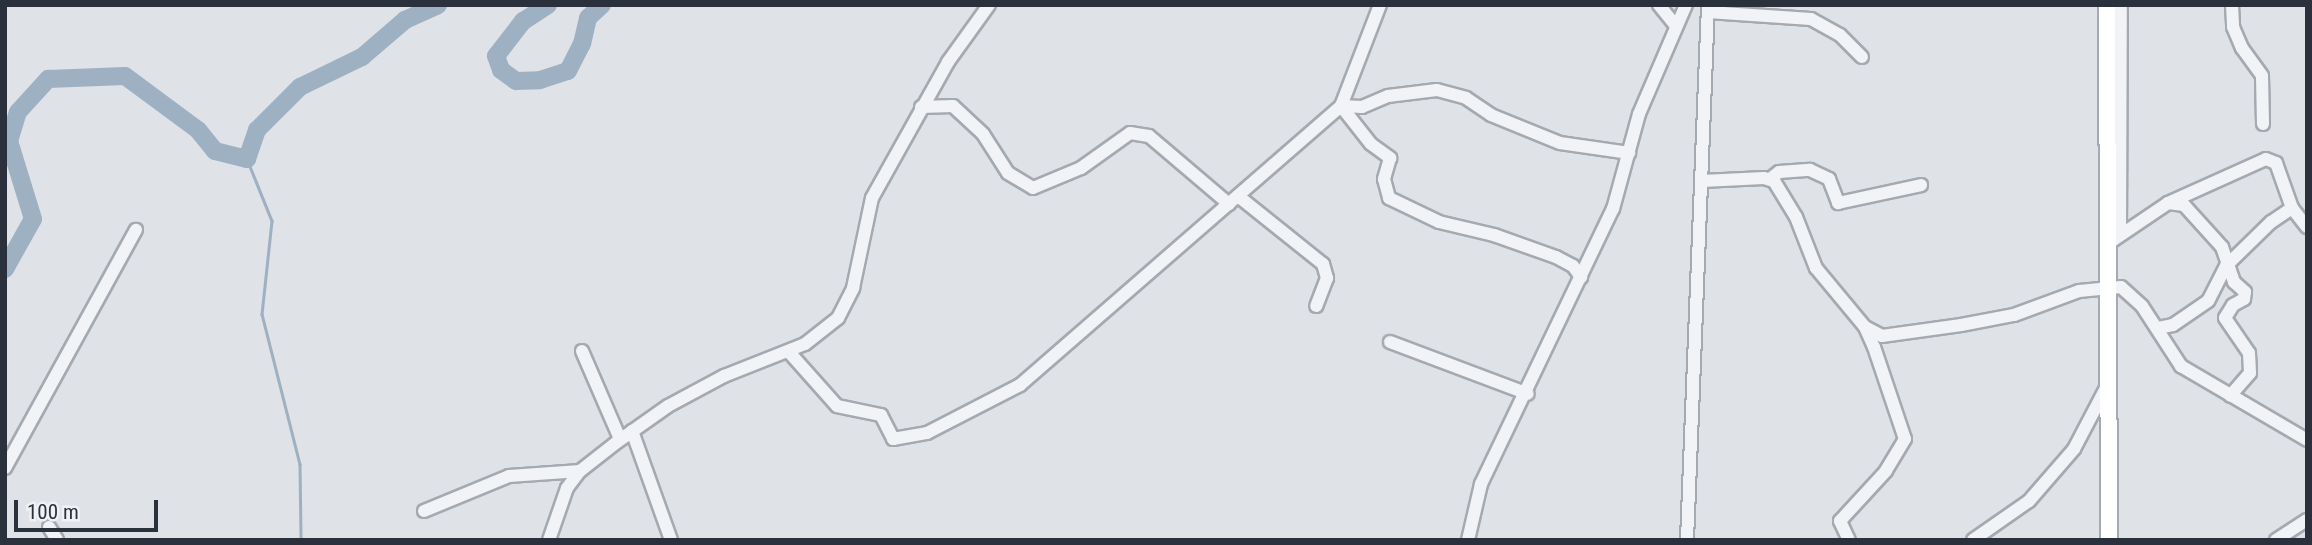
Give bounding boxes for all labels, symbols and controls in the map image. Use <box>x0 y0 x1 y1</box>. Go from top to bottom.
scale bar <box>18 486 161 530</box>
text: 100 m <box>27 500 79 524</box>

